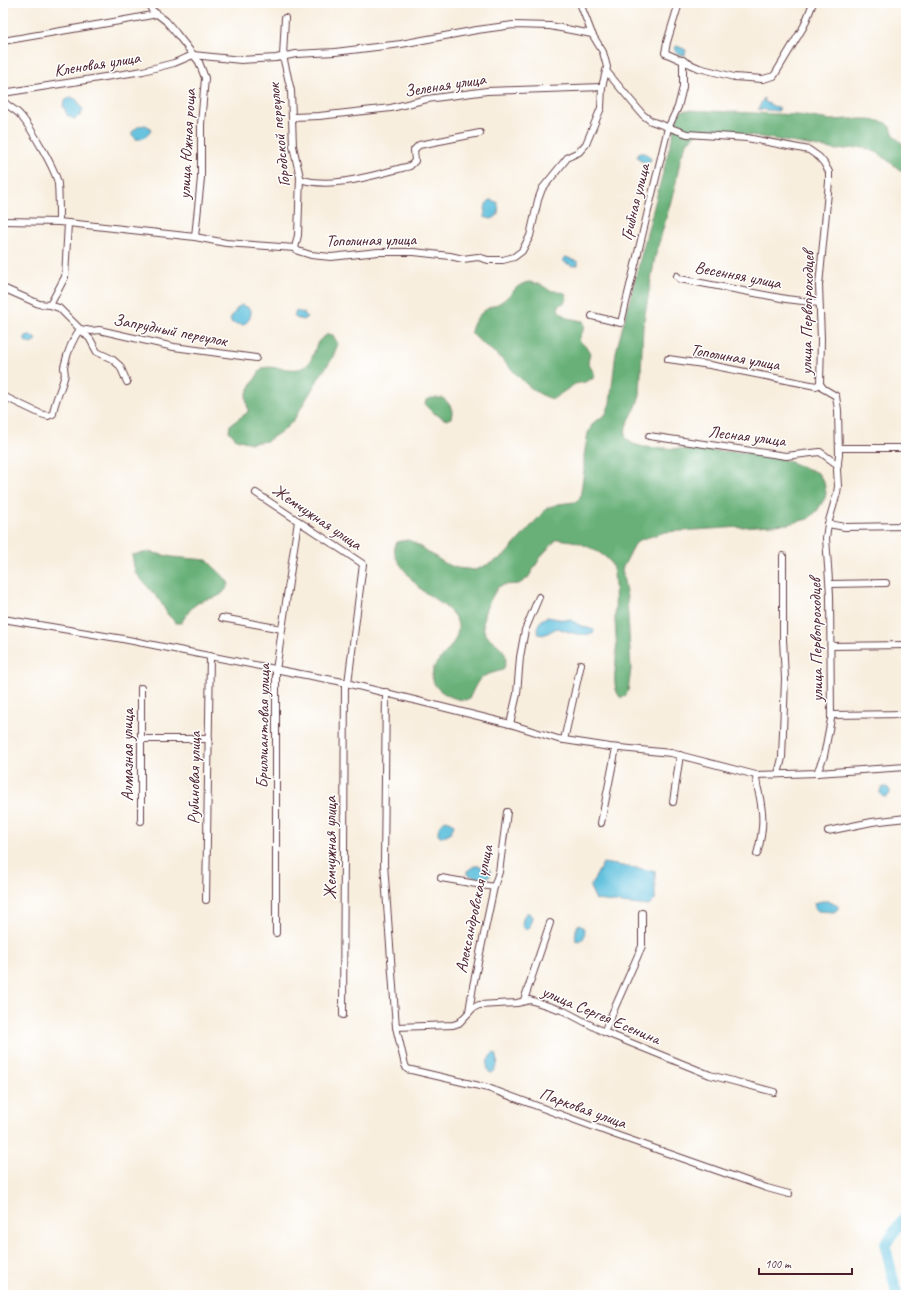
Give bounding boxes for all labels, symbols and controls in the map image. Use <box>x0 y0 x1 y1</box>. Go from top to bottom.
street label: Кленовая улица <box>52 47 143 81</box>
street label: Зеленая улица <box>403 68 489 102</box>
street label: Городской переулок <box>263 80 295 188</box>
street label: улица Южная роща <box>174 87 200 200</box>
street label: Грибная улица <box>615 160 655 242</box>
street label: Тополиная улица <box>326 229 417 251</box>
street label: улица Первопроходцев <box>795 247 819 376</box>
street label: Весенняя улица <box>693 256 785 294</box>
street label: Запрудный переулок <box>111 309 230 352</box>
street label: Тополиная улица <box>689 339 782 375</box>
street label: Лесная улица <box>707 421 789 451</box>
street label: Жемчужная улица <box>268 479 367 556</box>
street label: улица Первопроходцев <box>804 574 828 703</box>
street label: Бриллиантовая улица <box>251 661 275 789</box>
street label: Алмазная улица <box>117 707 138 801</box>
street label: Рубиновая улица <box>183 730 205 825</box>
street label: Жемчужная улица <box>320 795 341 900</box>
street label: Александровская улица <box>450 842 498 975</box>
street label: улица Сергея Есенина <box>538 980 665 1050</box>
street label: Парковая улица <box>537 1083 631 1134</box>
scale bar <box>759 1250 852 1276</box>
text: 100 m <box>765 1256 792 1272</box>

